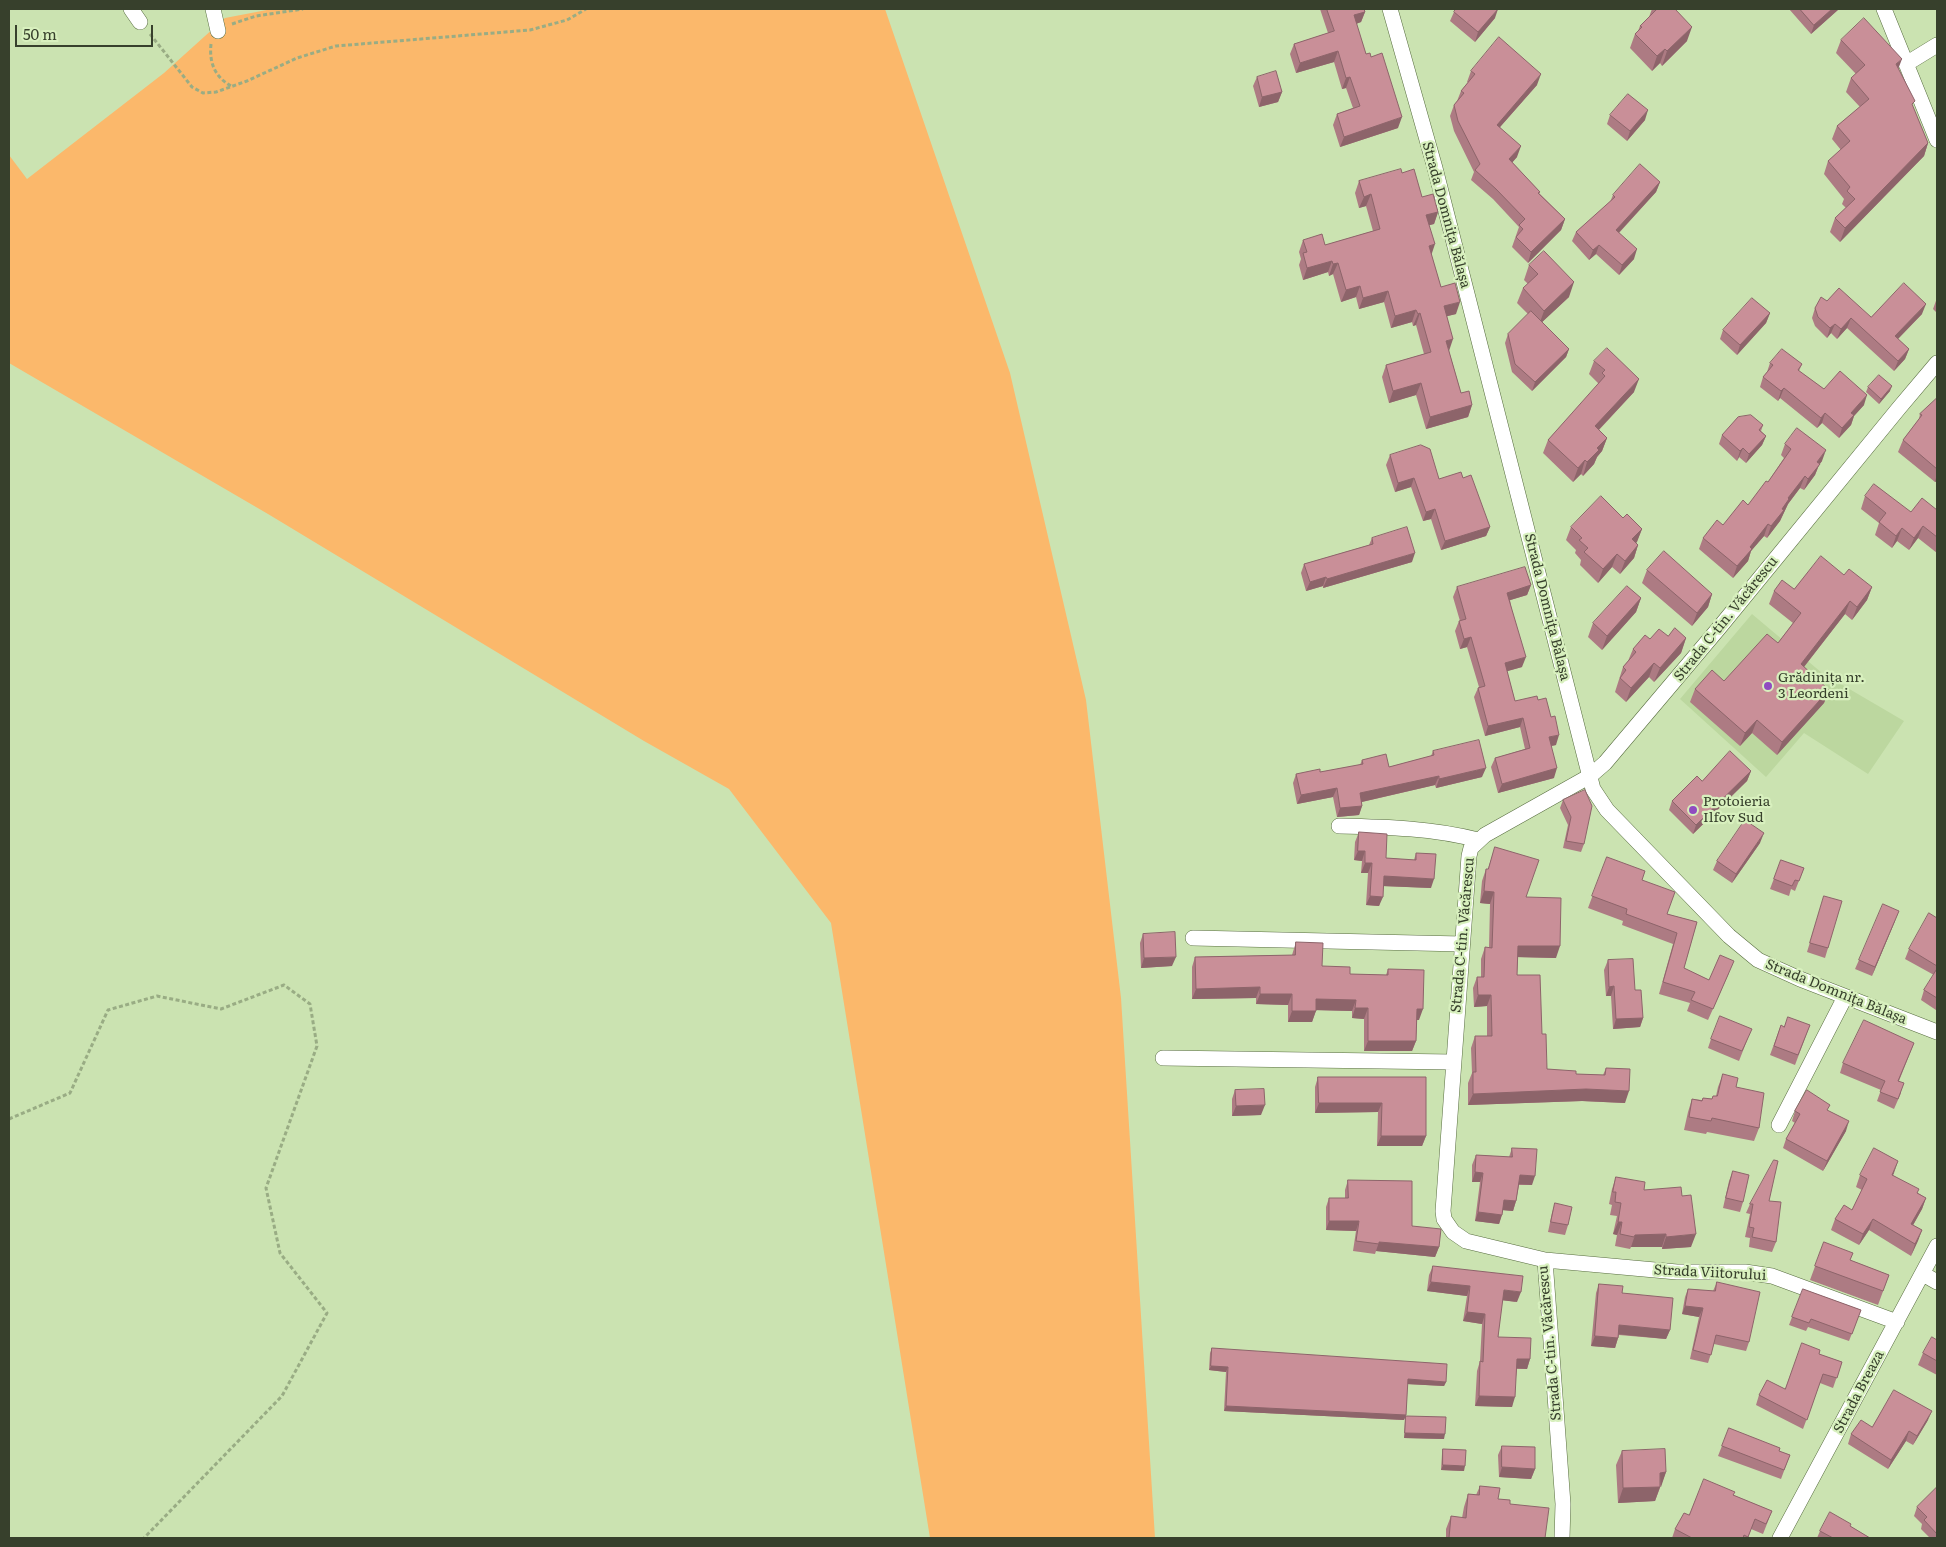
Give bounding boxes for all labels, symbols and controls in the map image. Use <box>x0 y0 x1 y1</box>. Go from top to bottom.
scale bar <box>18 15 155 47</box>
text: 50 m <box>23 22 57 45</box>
street label: Strada Domnița Bălașa <box>1418 140 1474 290</box>
street label: Strada Domnița Bălașa <box>1521 532 1573 682</box>
street label: Strada C-tin. Văcărescu <box>1670 553 1782 685</box>
place label: Grădinița nr. 3 Leordeni <box>1778 670 1865 702</box>
marker: Grădinița nr. 3 Leordeni <box>1762 680 1774 692</box>
place label: Protoieria Ilfov Sud <box>1703 794 1770 826</box>
marker: Protoieria Ilfov Sud <box>1687 804 1699 816</box>
street label: Strada C-tin. Văcărescu <box>1448 857 1478 1013</box>
street label: Strada Domnița Bălașa <box>1763 956 1909 1028</box>
street label: Strada Viitorului <box>1653 1262 1767 1284</box>
street label: Strada C-tin. Văcărescu <box>1535 1265 1565 1421</box>
street label: Strada Breaza <box>1830 1348 1888 1436</box>

